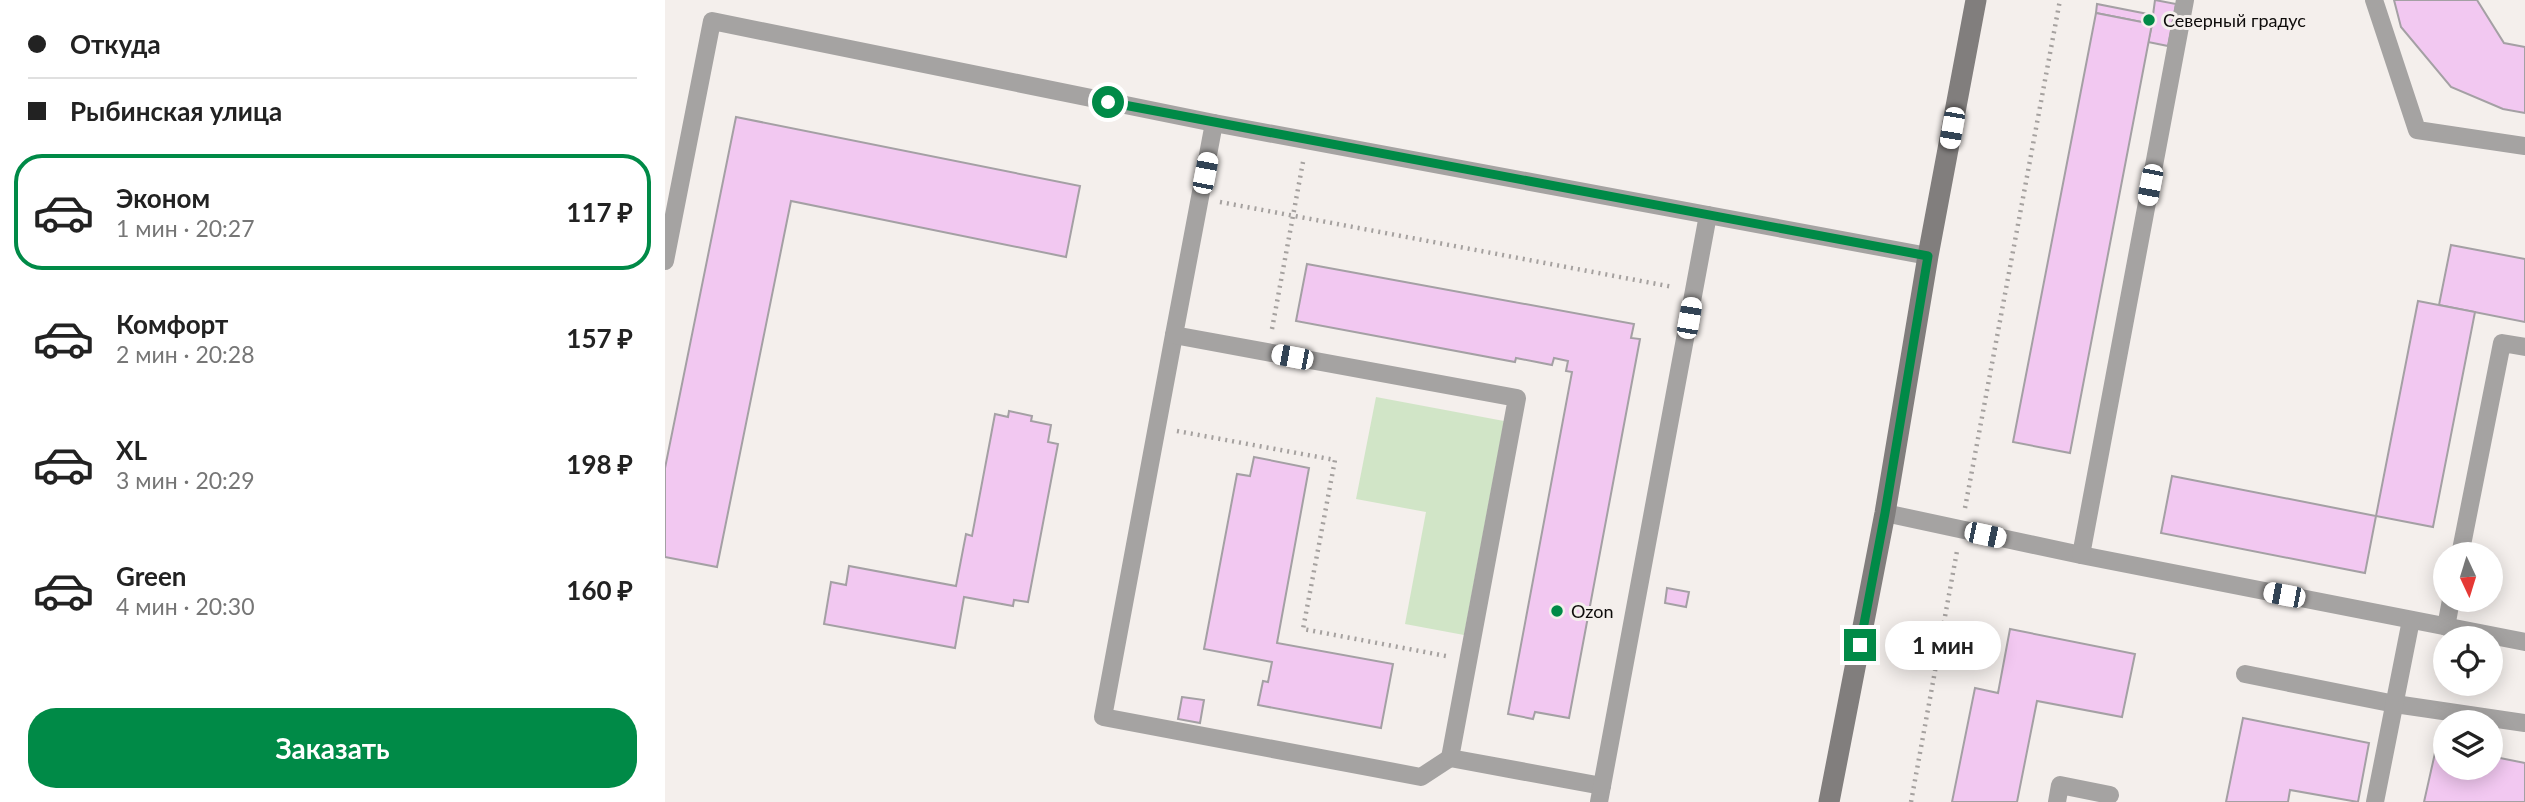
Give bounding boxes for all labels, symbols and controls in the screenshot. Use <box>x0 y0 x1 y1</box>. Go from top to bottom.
place label: Северный градус <box>2163 9 2306 31</box>
marker: Северный градус <box>2141 12 2157 28</box>
text: Откуда <box>70 28 161 60</box>
route start <box>1092 86 1124 118</box>
text: Рыбинская улица <box>70 95 282 127</box>
car <box>1939 105 1966 151</box>
car <box>1191 150 1220 196</box>
car <box>2136 162 2165 208</box>
icon: car <box>32 181 95 244</box>
text: Эконом <box>116 182 210 214</box>
text: 117 ₽ <box>566 196 633 228</box>
text: 1 мин · 20:27 <box>116 214 255 242</box>
car <box>1676 295 1703 341</box>
icon: car <box>32 307 95 370</box>
text: Комфорт <box>116 308 228 340</box>
text: 157 ₽ <box>566 322 633 354</box>
text: 2 мин · 20:28 <box>116 340 255 368</box>
car <box>1270 343 1315 371</box>
icon: car <box>32 433 95 496</box>
text: XL <box>116 434 147 466</box>
text: 198 ₽ <box>566 448 633 480</box>
text: 3 мин · 20:29 <box>116 466 255 494</box>
car <box>1963 520 2008 550</box>
north arrow <box>2433 542 2503 612</box>
map controls <box>2433 542 2503 780</box>
icon: car <box>32 559 95 622</box>
text: Green <box>116 560 186 592</box>
text: 160 ₽ <box>566 574 633 606</box>
car <box>2262 581 2307 609</box>
text: 4 мин · 20:30 <box>116 592 255 620</box>
place label: Ozon <box>1571 600 1613 622</box>
marker: Ozon <box>1549 603 1565 619</box>
callout: 1 мин <box>1885 620 2000 670</box>
button: locate <box>2433 626 2503 696</box>
route end <box>1844 629 1876 661</box>
text: 1 мин <box>1912 631 1974 659</box>
button: Заказать <box>28 708 637 788</box>
button: layers <box>2433 710 2503 780</box>

